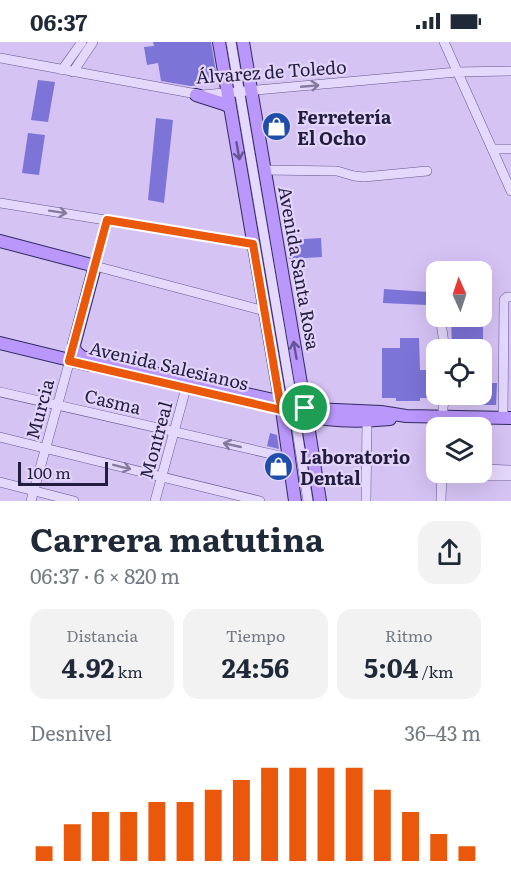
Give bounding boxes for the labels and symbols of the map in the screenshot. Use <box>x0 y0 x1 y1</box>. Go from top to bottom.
street label: Álvarez de Toledo <box>195 52 347 90</box>
one-way arrow <box>299 80 319 91</box>
place label: Ferretería El Ocho <box>297 103 392 151</box>
shop icon: Ferretería El Ocho <box>260 110 292 142</box>
one-way arrow <box>232 141 243 160</box>
street label: Avenida Santa Rosa <box>272 184 328 352</box>
one-way arrow <box>47 207 67 218</box>
north arrow <box>426 261 492 327</box>
street label: Avenida Salesianos <box>87 334 251 396</box>
one-way arrow <box>290 341 301 360</box>
street label: Murcia <box>18 375 60 442</box>
street label: Casma <box>82 381 144 421</box>
pin <box>279 382 330 433</box>
street label: Montreal <box>132 398 178 482</box>
one-way arrow <box>223 439 242 451</box>
place label: Laboratorio Dental <box>300 443 410 491</box>
shop icon: Laboratorio Dental <box>263 450 295 482</box>
scale bar <box>18 459 108 486</box>
one-way arrow <box>113 462 132 474</box>

